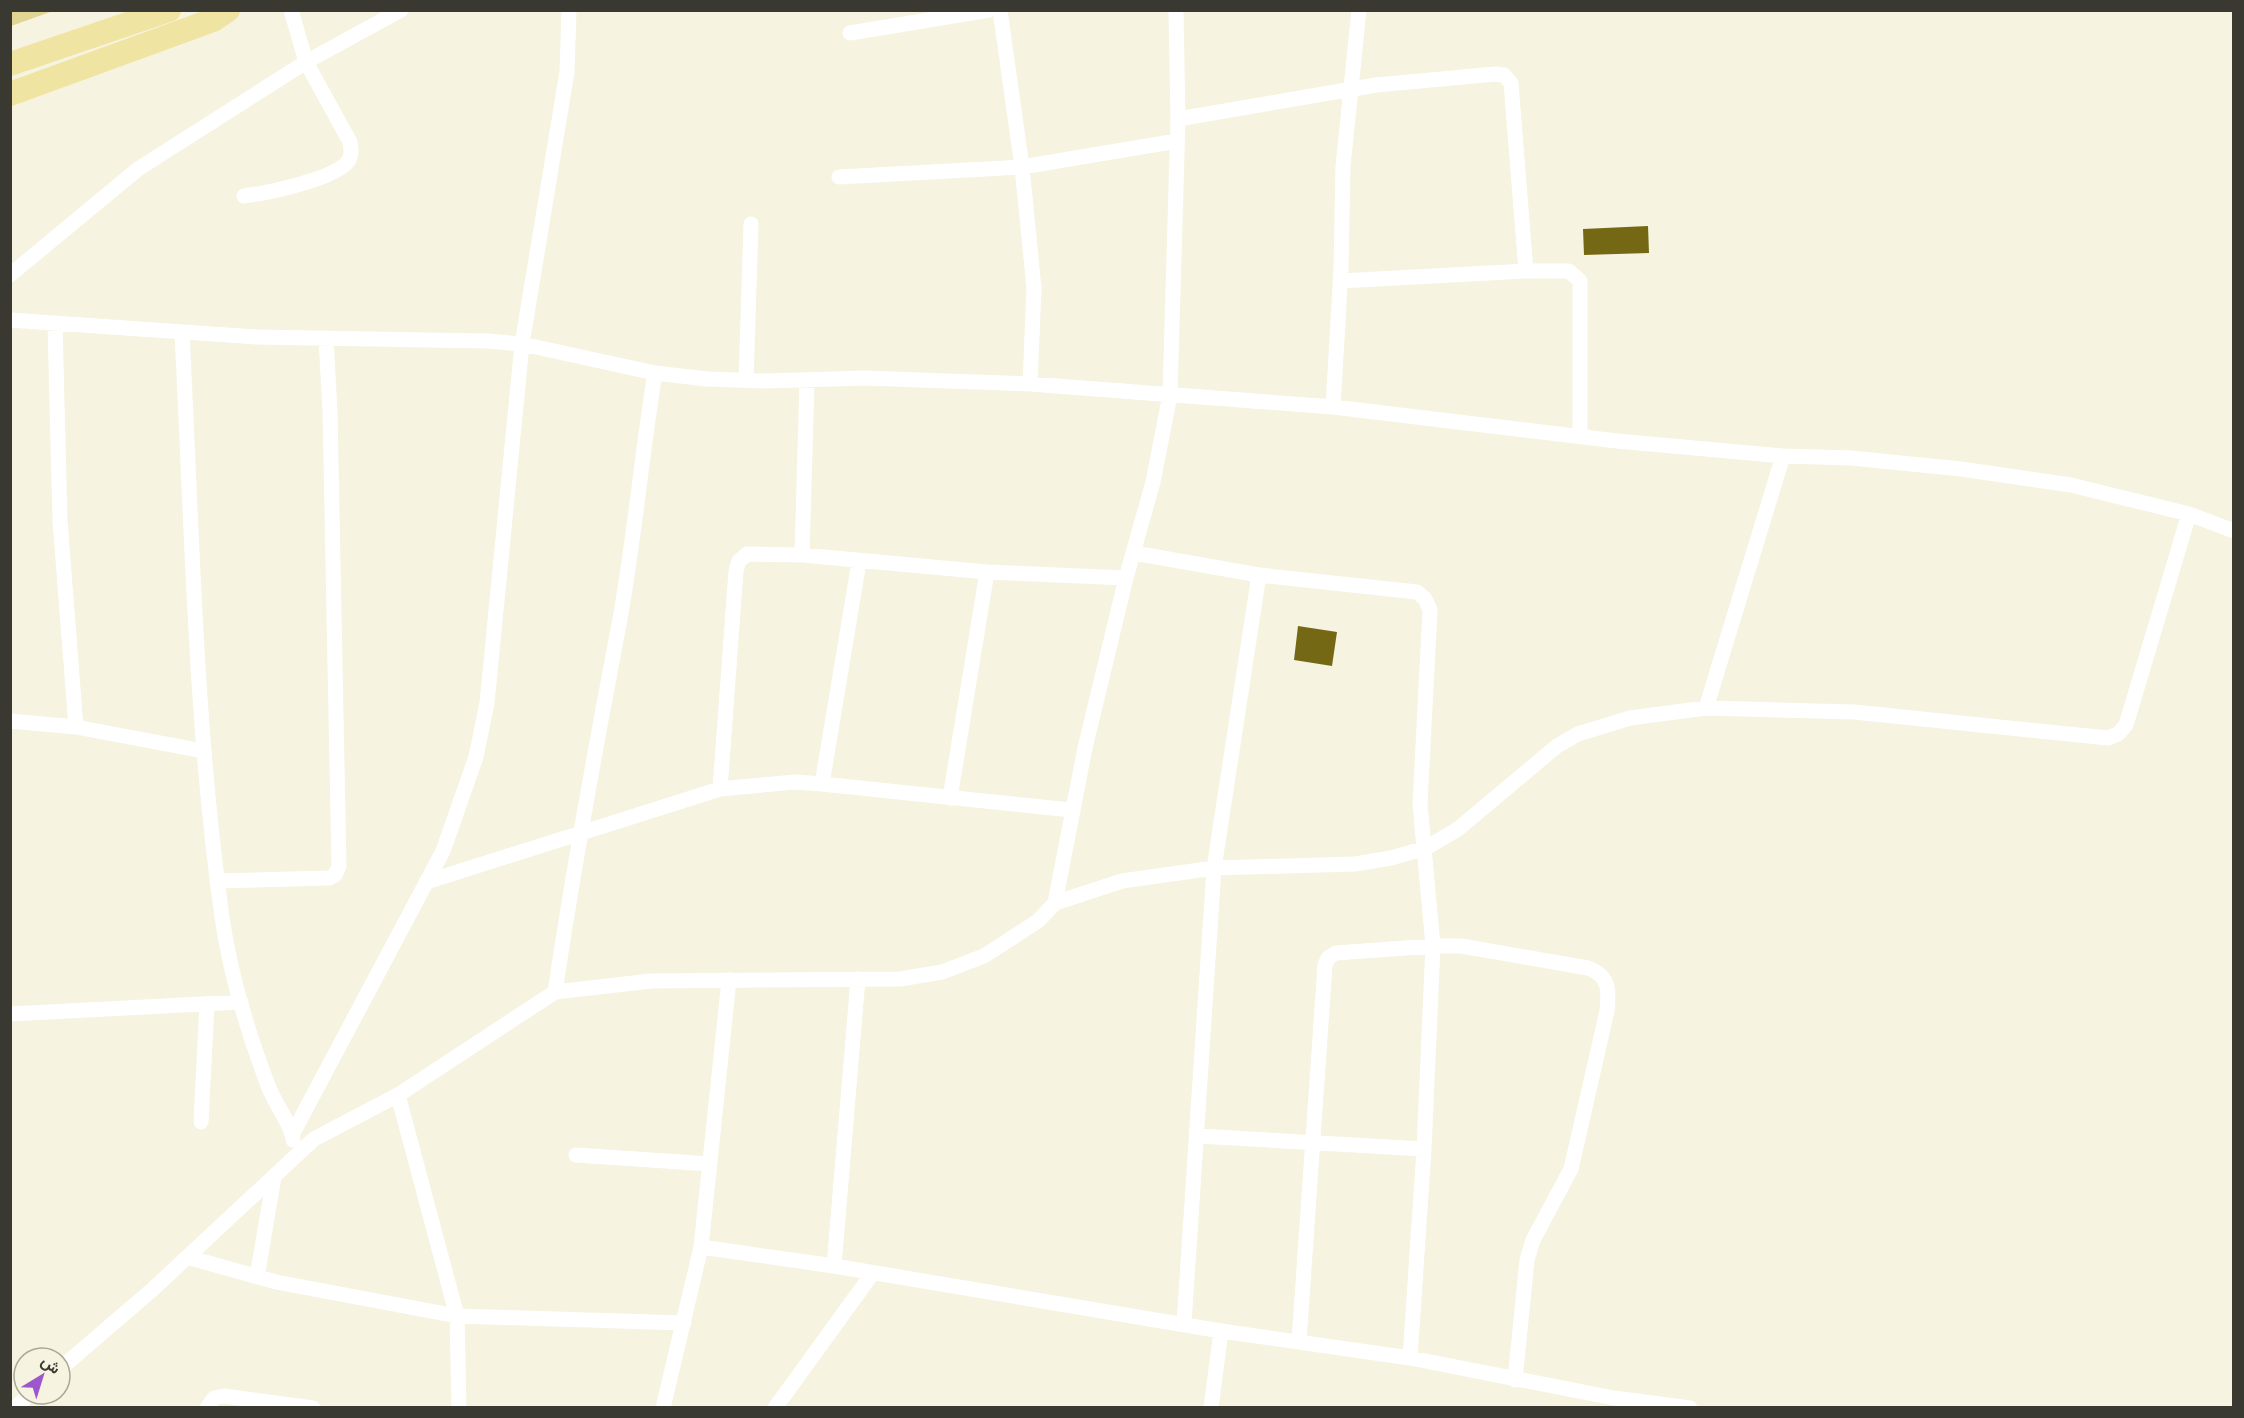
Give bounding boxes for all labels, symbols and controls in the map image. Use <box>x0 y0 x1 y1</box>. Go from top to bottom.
north arrow <box>12 1346 72 1406</box>
text: ش <box>37 1350 66 1379</box>

